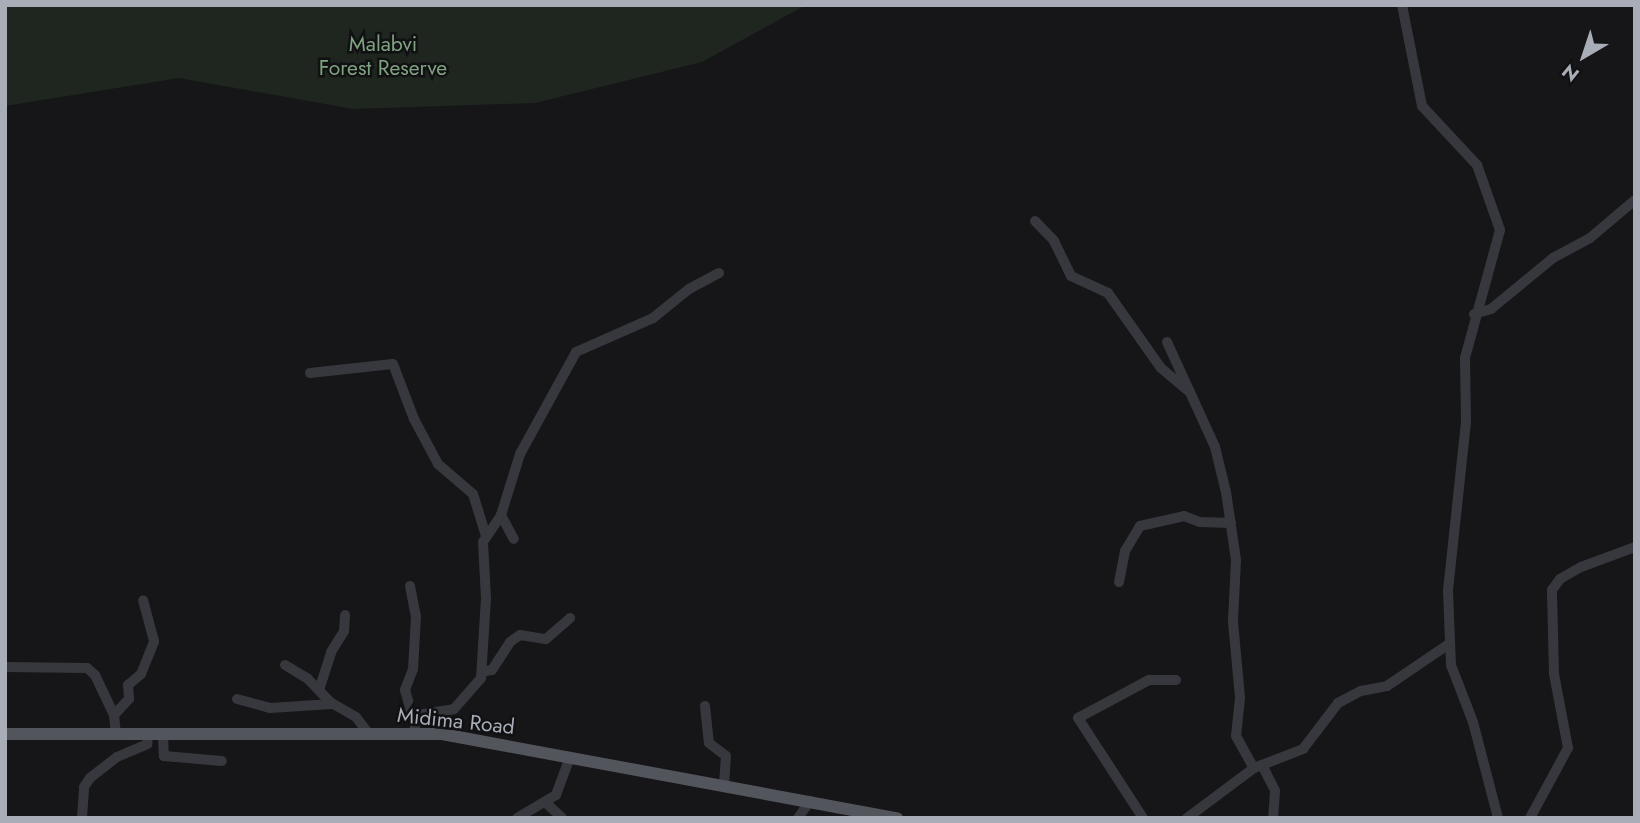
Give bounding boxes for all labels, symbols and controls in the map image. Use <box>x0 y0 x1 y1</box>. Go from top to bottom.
north arrow <box>1549 21 1619 91</box>
park label: Malabvi Forest Reserve <box>319 31 447 81</box>
text: N <box>1556 57 1585 88</box>
street label: Midima Road <box>396 702 516 740</box>

